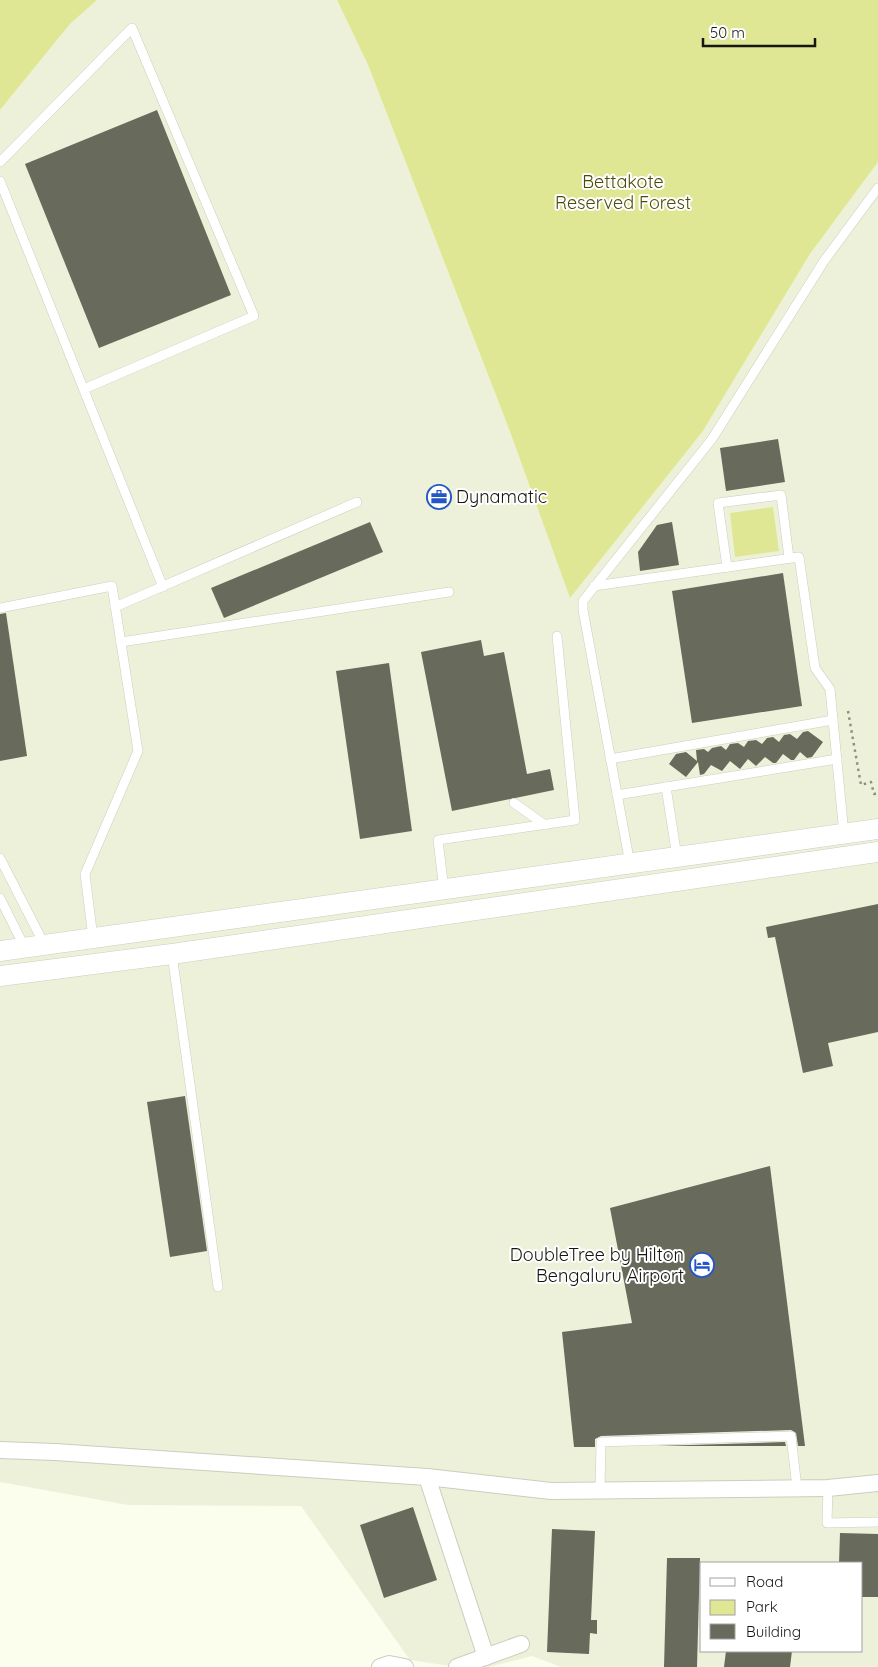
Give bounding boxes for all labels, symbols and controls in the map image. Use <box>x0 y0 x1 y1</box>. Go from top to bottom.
scale bar <box>703 15 816 47</box>
text: 50 m <box>710 23 745 42</box>
park label: Bettakote Reserved Forest <box>555 170 691 214</box>
office icon: Dynamatic <box>426 484 452 510</box>
place label: Dynamatic <box>456 485 547 508</box>
place label: DoubleTree by Hilton Bengaluru Airport <box>510 1243 684 1287</box>
hotel icon: DoubleTree by Hilton Bengaluru Airport <box>689 1252 715 1278</box>
legend <box>700 1562 863 1652</box>
text: Road <box>746 1572 783 1591</box>
text: Park <box>746 1597 778 1616</box>
text: Building <box>746 1622 801 1641</box>

